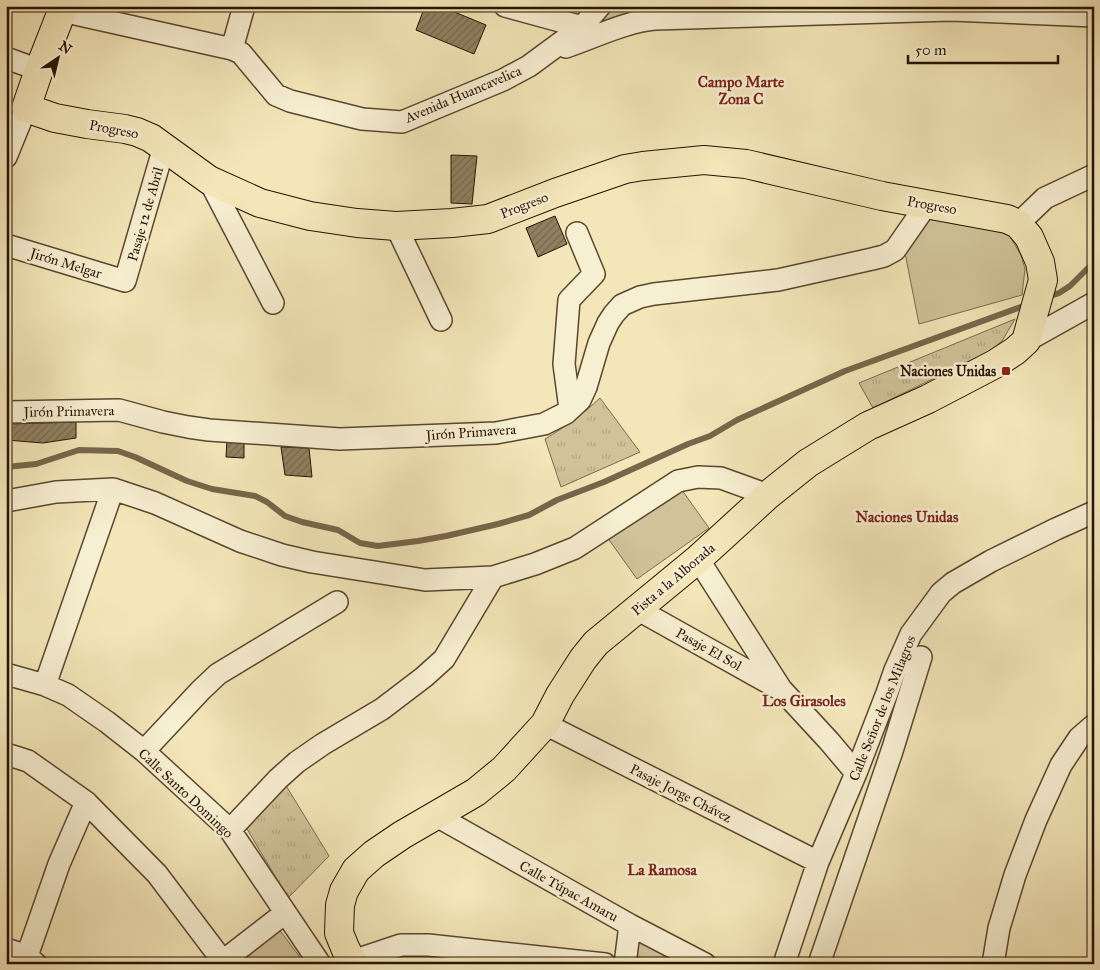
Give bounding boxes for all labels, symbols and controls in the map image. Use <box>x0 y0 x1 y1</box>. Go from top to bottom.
north arrow <box>32 32 82 82</box>
scale bar <box>908 32 1058 64</box>
text: N <box>55 37 75 58</box>
text: 50 m <box>915 41 947 59</box>
street label: Avenida Huancavelica <box>401 62 524 127</box>
district label: Campo Marte Zona C <box>698 73 785 108</box>
street label: Progreso <box>88 116 140 143</box>
street label: Pasaje 12 de Abril <box>124 165 167 263</box>
street label: Progreso <box>498 189 551 222</box>
street label: Progreso <box>906 193 958 218</box>
street label: Jirón Melgar <box>26 244 104 284</box>
place label: Naciones Unidas <box>900 363 996 380</box>
marker: Naciones Unidas <box>1000 365 1012 377</box>
street label: Jirón Primavera <box>22 402 115 422</box>
street label: Jirón Primavera <box>423 421 517 445</box>
district label: Naciones Unidas <box>856 508 959 526</box>
street label: Pista a la Alborada <box>628 539 719 619</box>
street label: Pasaje El Sol <box>673 624 745 675</box>
street label: Calle Señor de los Milagros <box>845 633 919 783</box>
district label: Los Girasoles <box>762 692 846 710</box>
street label: Calle Santo Domingo <box>135 745 237 842</box>
street label: Pasaje Jorge Chávez <box>627 760 735 828</box>
street label: Calle Túpac Amaru <box>516 857 622 926</box>
district label: La Ramosa <box>627 861 697 879</box>

